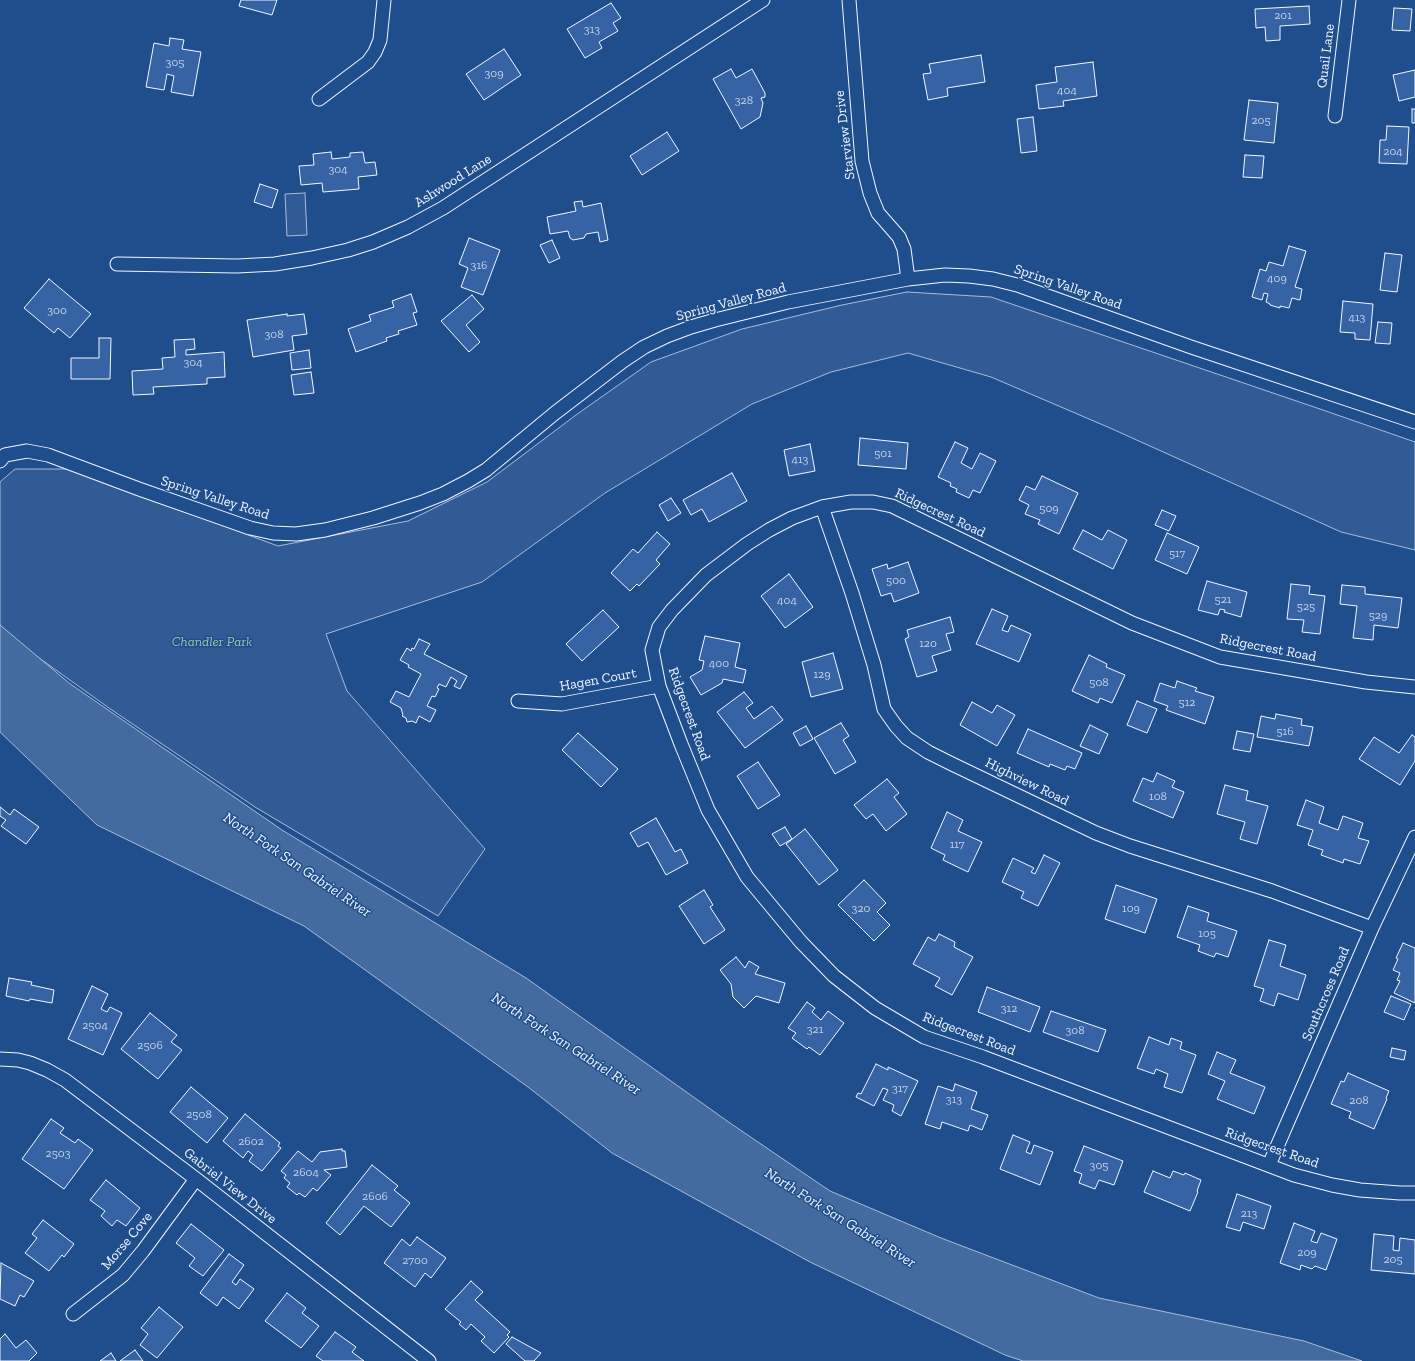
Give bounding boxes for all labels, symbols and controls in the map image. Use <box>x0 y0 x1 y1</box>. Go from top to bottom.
house number: 201 <box>1274 9 1292 23</box>
house number: 313 <box>584 23 600 37</box>
street label: Quail Lane <box>1314 23 1338 89</box>
house number: 305 <box>166 56 184 70</box>
house number: 309 <box>484 67 504 81</box>
house number: 404 <box>1057 84 1077 98</box>
street label: Starview Drive <box>831 89 859 181</box>
house number: 328 <box>735 94 753 108</box>
house number: 205 <box>1251 114 1271 128</box>
house number: 204 <box>1383 145 1403 159</box>
street label: Ashwood Lane <box>411 151 495 211</box>
house number: 304 <box>328 163 348 177</box>
house number: 316 <box>471 259 487 273</box>
street label: Spring Valley Road <box>1012 261 1124 313</box>
house number: 409 <box>1267 272 1287 286</box>
street label: Spring Valley Road <box>674 279 788 325</box>
house number: 300 <box>47 304 67 318</box>
house number: 413 <box>1349 311 1365 325</box>
house number: 308 <box>264 328 284 342</box>
house number: 304 <box>183 356 203 370</box>
house number: 501 <box>874 447 892 461</box>
house number: 413 <box>792 453 808 467</box>
street label: Spring Valley Road <box>159 473 271 523</box>
street label: Ridgecrest Road <box>892 485 988 541</box>
house number: 509 <box>1039 502 1059 516</box>
house number: 517 <box>1169 547 1185 561</box>
house number: 500 <box>886 574 906 588</box>
house number: 521 <box>1215 593 1231 607</box>
house number: 404 <box>777 594 797 608</box>
house number: 525 <box>1297 600 1315 614</box>
house number: 529 <box>1369 609 1387 623</box>
street label: Ridgecrest Road <box>1218 630 1318 666</box>
park label: Chandler Park <box>172 634 252 650</box>
house number: 120 <box>919 637 937 651</box>
house number: 400 <box>709 657 729 671</box>
street label: Hagen Court <box>558 665 638 695</box>
street label: Ridgecrest Road <box>664 665 714 763</box>
house number: 129 <box>813 668 831 682</box>
house number: 508 <box>1089 676 1109 690</box>
house number: 512 <box>1179 696 1195 710</box>
house number: 516 <box>1276 725 1294 739</box>
street label: Highview Road <box>982 754 1072 810</box>
house number: 108 <box>1149 790 1167 804</box>
water label: North Fork San Gabriel River <box>220 809 374 921</box>
house number: 117 <box>950 838 964 852</box>
house number: 320 <box>852 902 870 916</box>
house number: 109 <box>1122 902 1140 916</box>
house number: 105 <box>1198 927 1216 941</box>
street label: Southcross Road <box>1299 944 1353 1044</box>
water label: North Fork San Gabriel River <box>488 989 644 1099</box>
house number: 312 <box>1001 1002 1017 1016</box>
street label: Ridgecrest Road <box>920 1009 1018 1059</box>
house number: 2504 <box>82 1019 108 1033</box>
house number: 321 <box>807 1023 823 1037</box>
house number: 308 <box>1065 1024 1085 1038</box>
house number: 2506 <box>137 1039 163 1053</box>
house number: 317 <box>892 1082 908 1096</box>
house number: 313 <box>946 1093 962 1107</box>
house number: 208 <box>1349 1094 1369 1108</box>
house number: 2508 <box>186 1108 212 1122</box>
street label: Ridgecrest Road <box>1223 1124 1321 1172</box>
house number: 2602 <box>238 1135 264 1149</box>
street label: Gabriel View Drive <box>180 1145 280 1227</box>
house number: 2503 <box>45 1147 71 1161</box>
house number: 305 <box>1090 1159 1108 1173</box>
water label: North Fork San Gabriel River <box>761 1164 919 1272</box>
house number: 2604 <box>293 1166 319 1180</box>
house number: 2606 <box>362 1190 388 1204</box>
house number: 213 <box>1241 1207 1257 1221</box>
street label: Morse Cove <box>98 1209 156 1273</box>
house number: 209 <box>1297 1246 1317 1260</box>
house number: 205 <box>1383 1253 1403 1267</box>
house number: 2700 <box>402 1254 428 1268</box>

